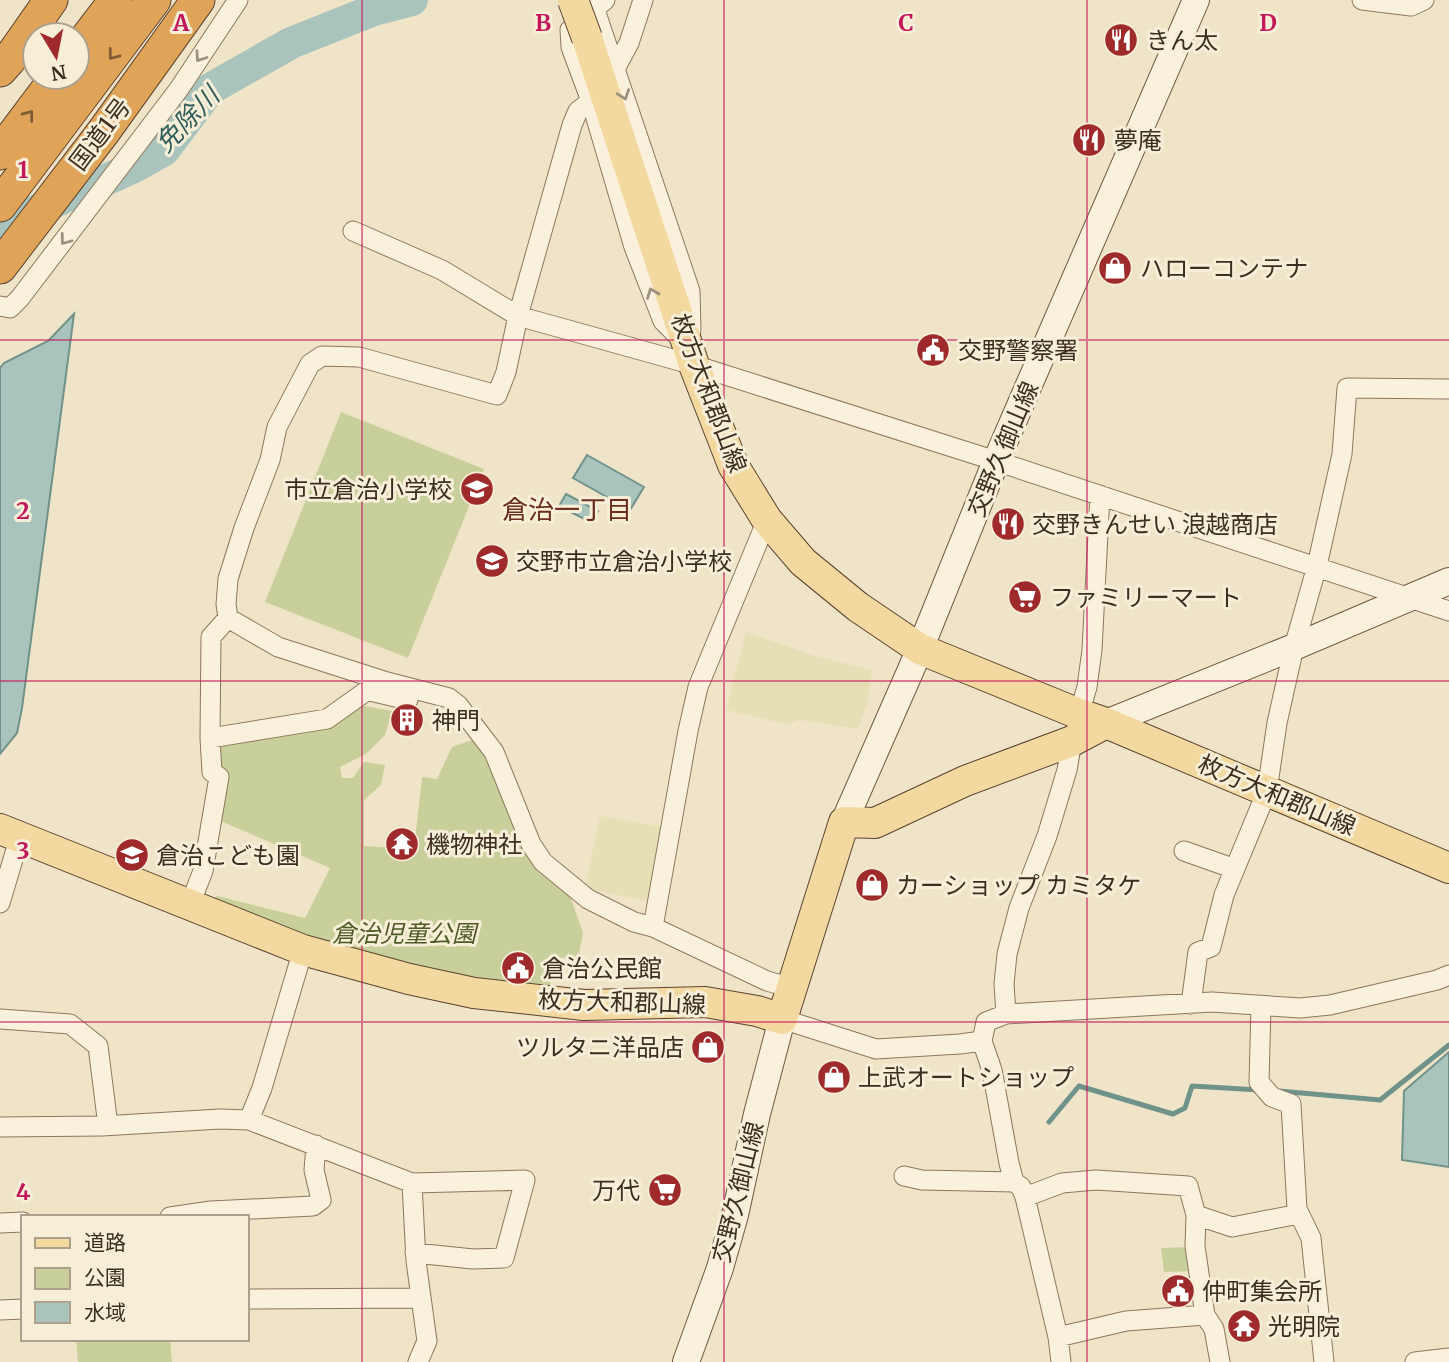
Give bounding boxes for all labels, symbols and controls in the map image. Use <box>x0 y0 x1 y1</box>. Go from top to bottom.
text: A <box>172 8 190 37</box>
text: B <box>535 8 551 37</box>
text: C <box>898 8 914 37</box>
text: D <box>1259 8 1277 37</box>
north arrow <box>21 21 91 91</box>
restaurant icon: きん太 <box>1102 21 1140 59</box>
place label: きん太 <box>1146 25 1218 56</box>
one-way arrow <box>109 47 121 59</box>
one-way arrow <box>196 49 208 62</box>
text: N <box>49 60 68 86</box>
water label: 免除川 <box>148 77 228 159</box>
one-way arrow <box>616 89 630 101</box>
street label: 国道1号 <box>63 92 137 176</box>
one-way arrow <box>20 110 33 123</box>
restaurant icon: 夢庵 <box>1070 121 1108 159</box>
place label: 夢庵 <box>1114 125 1162 156</box>
text: 1 <box>18 155 29 184</box>
one-way arrow <box>60 232 73 244</box>
shop icon: ハローコンテナ <box>1096 249 1134 287</box>
place label: ハローコンテナ <box>1140 253 1308 284</box>
one-way arrow <box>646 287 660 299</box>
street label: 枚方大和郡山線 <box>664 309 754 477</box>
public building icon: 交野警察署 <box>914 331 952 369</box>
place label: 交野警察署 <box>958 335 1078 366</box>
street label: 交野久御山線 <box>961 377 1045 521</box>
school or university icon: 市立倉治小学校 <box>458 470 496 508</box>
place label: 市立倉治小学校 <box>284 474 452 505</box>
district label: 倉治一丁目 <box>502 493 632 526</box>
text: 2 <box>16 496 30 525</box>
restaurant icon: 交野きんせい 浪越商店 <box>989 505 1027 543</box>
place label: 交野きんせい 浪越商店 <box>1032 509 1278 540</box>
school or university icon: 交野市立倉治小学校 <box>473 542 511 580</box>
place label: 交野市立倉治小学校 <box>516 546 732 577</box>
supermarket icon: ファミリーマート <box>1006 578 1044 616</box>
place label: ファミリーマート <box>1050 582 1242 613</box>
building icon: 神門 <box>388 701 426 739</box>
place label: 神門 <box>432 705 480 736</box>
street label: 枚方大和郡山線 <box>1194 748 1360 842</box>
temple icon: 機物神社 <box>383 825 421 863</box>
place label: 機物神社 <box>426 829 522 860</box>
text: 3 <box>16 836 30 865</box>
school or university icon: 倉治こども園 <box>113 836 151 874</box>
place label: 倉治こども園 <box>156 840 300 871</box>
shop icon: カーショップ カミタケ <box>853 866 891 904</box>
place label: カーショップ カミタケ <box>896 870 1141 901</box>
park label: 倉治児童公園 <box>332 918 479 949</box>
public building icon: 倉治公民館 <box>499 949 537 987</box>
place label: 倉治公民館 <box>542 953 662 984</box>
street label: 枚方大和郡山線 <box>538 984 706 1020</box>
shop icon: ツルタニ洋品店 <box>689 1028 727 1066</box>
place label: ツルタニ洋品店 <box>516 1032 684 1063</box>
shop icon: 上武オートショップ <box>815 1058 853 1096</box>
place label: 上武オートショップ <box>858 1062 1074 1093</box>
street label: 交野久御山線 <box>706 1118 770 1266</box>
supermarket icon: 万代 <box>646 1171 684 1209</box>
place label: 万代 <box>592 1175 640 1206</box>
text: 4 <box>16 1177 31 1206</box>
legend <box>21 1215 248 1341</box>
text: 道路 <box>84 1229 126 1256</box>
text: 公園 <box>84 1264 126 1291</box>
public building icon: 仲町集会所 <box>1159 1272 1197 1310</box>
place label: 仲町集会所 <box>1202 1276 1322 1307</box>
text: 水域 <box>84 1299 126 1326</box>
temple icon: 光明院 <box>1225 1307 1263 1345</box>
place label: 光明院 <box>1268 1311 1340 1342</box>

